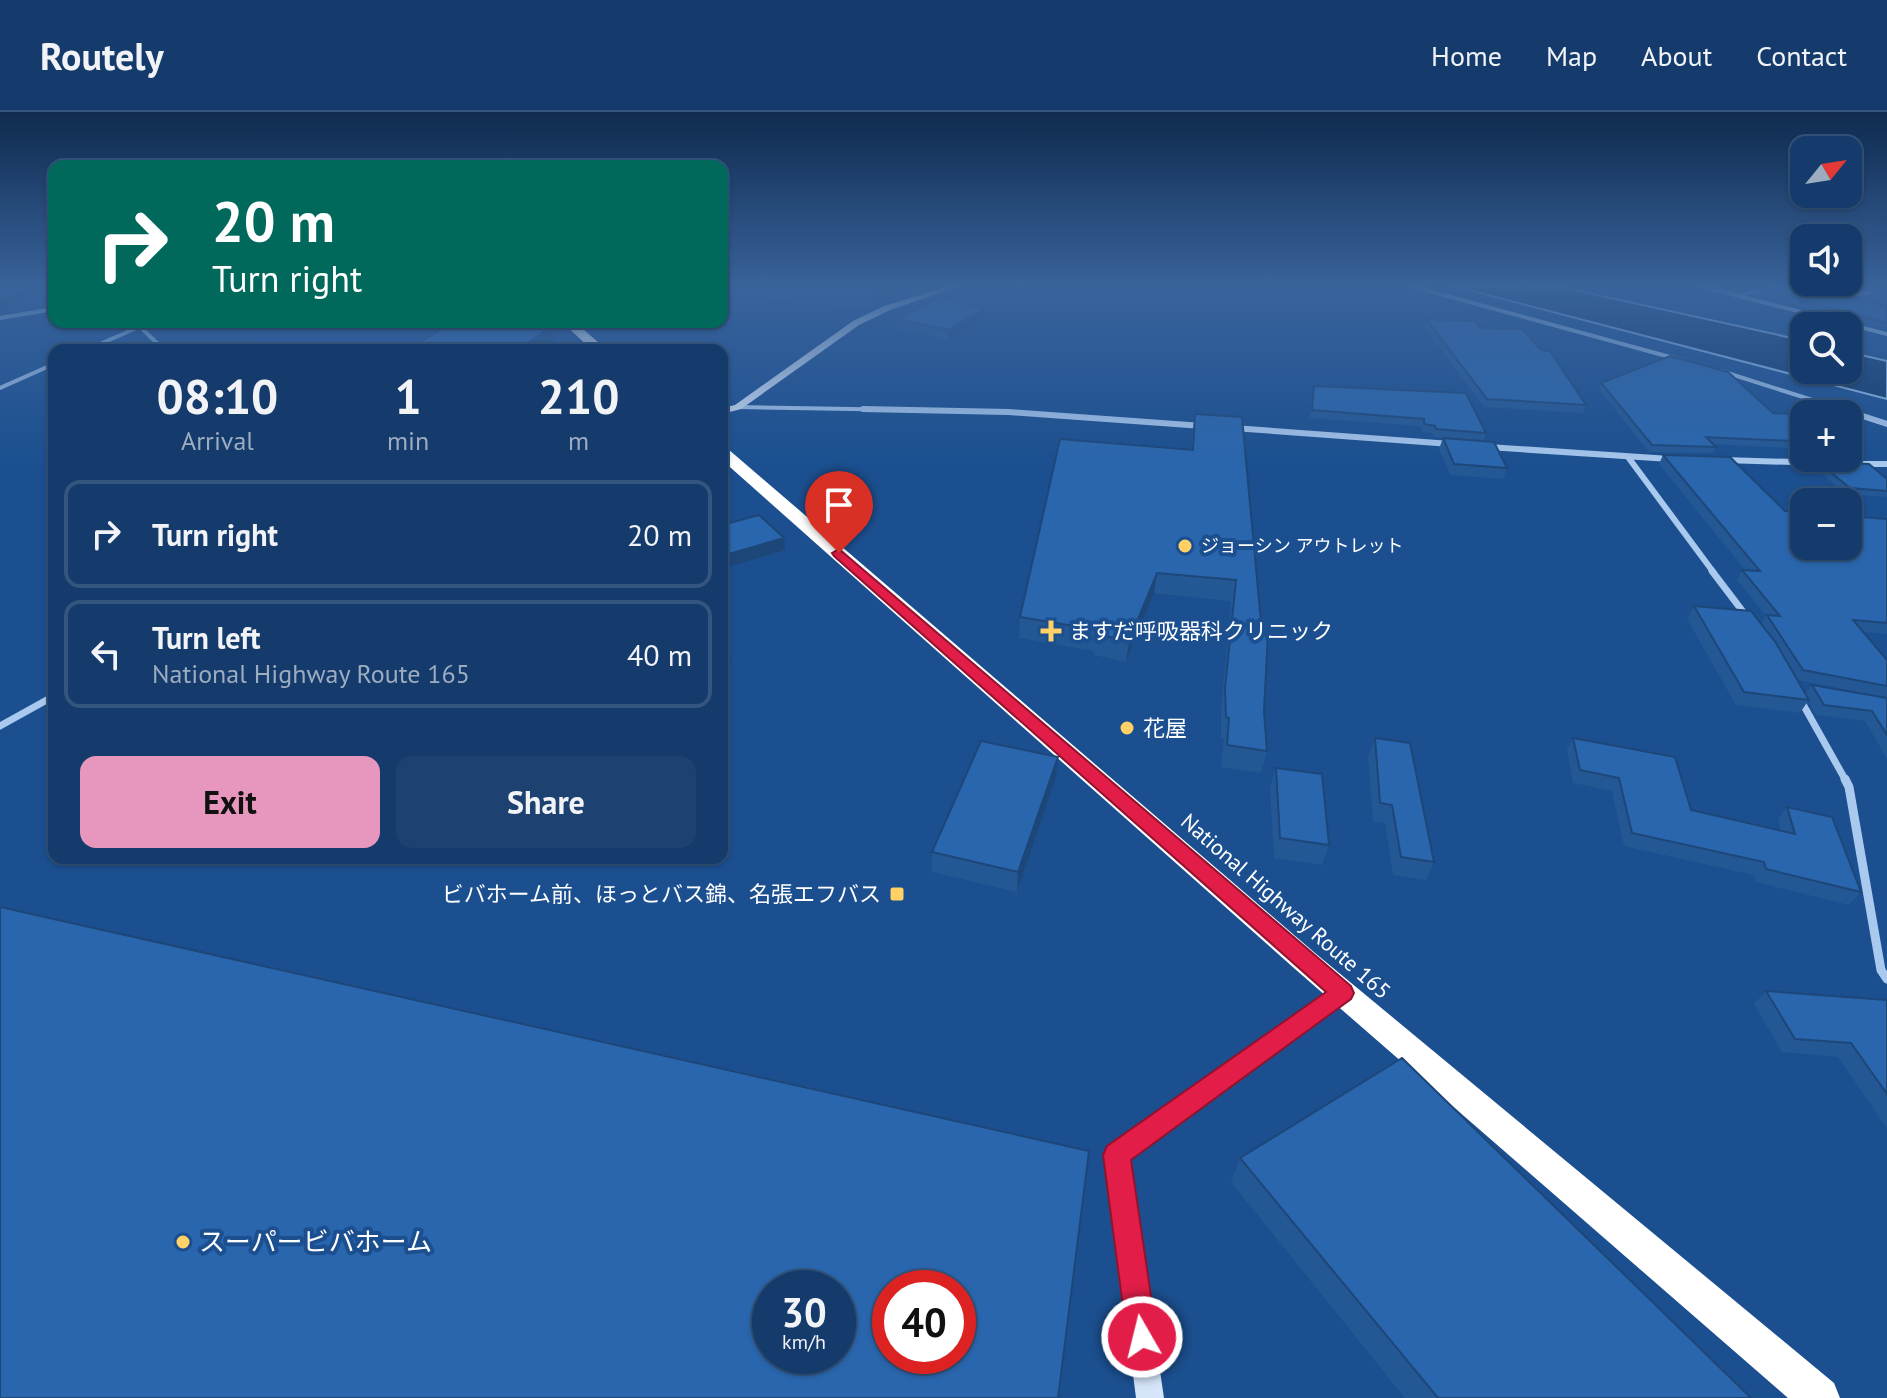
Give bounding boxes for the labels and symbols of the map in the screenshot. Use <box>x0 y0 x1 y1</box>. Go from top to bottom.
north arrow <box>1790 136 1862 208</box>
pin <box>805 471 873 553</box>
place label: ジョーシン アウトレット <box>1201 534 1403 557</box>
marker: ジョーシン アウトレット <box>1176 537 1194 555</box>
place label: ますだ呼吸器科クリニック <box>1069 617 1333 645</box>
marker: ますだ呼吸器科クリニック <box>1040 620 1062 642</box>
place label: 花屋 <box>1143 714 1187 742</box>
marker: 花屋 <box>1118 719 1136 737</box>
street label: National Highway Route 165 <box>1175 807 1397 1005</box>
place label: ビバホーム前、ほっとバス錦、名張エフバス <box>442 880 881 908</box>
marker: ビバホーム前、ほっとバス錦、名張エフバス <box>888 885 906 903</box>
place label: スーパービバホーム <box>199 1225 432 1258</box>
marker: スーパービバホーム <box>174 1233 192 1251</box>
speed limit sign: 40 <box>872 1270 976 1374</box>
position arrow <box>1100 1295 1184 1379</box>

